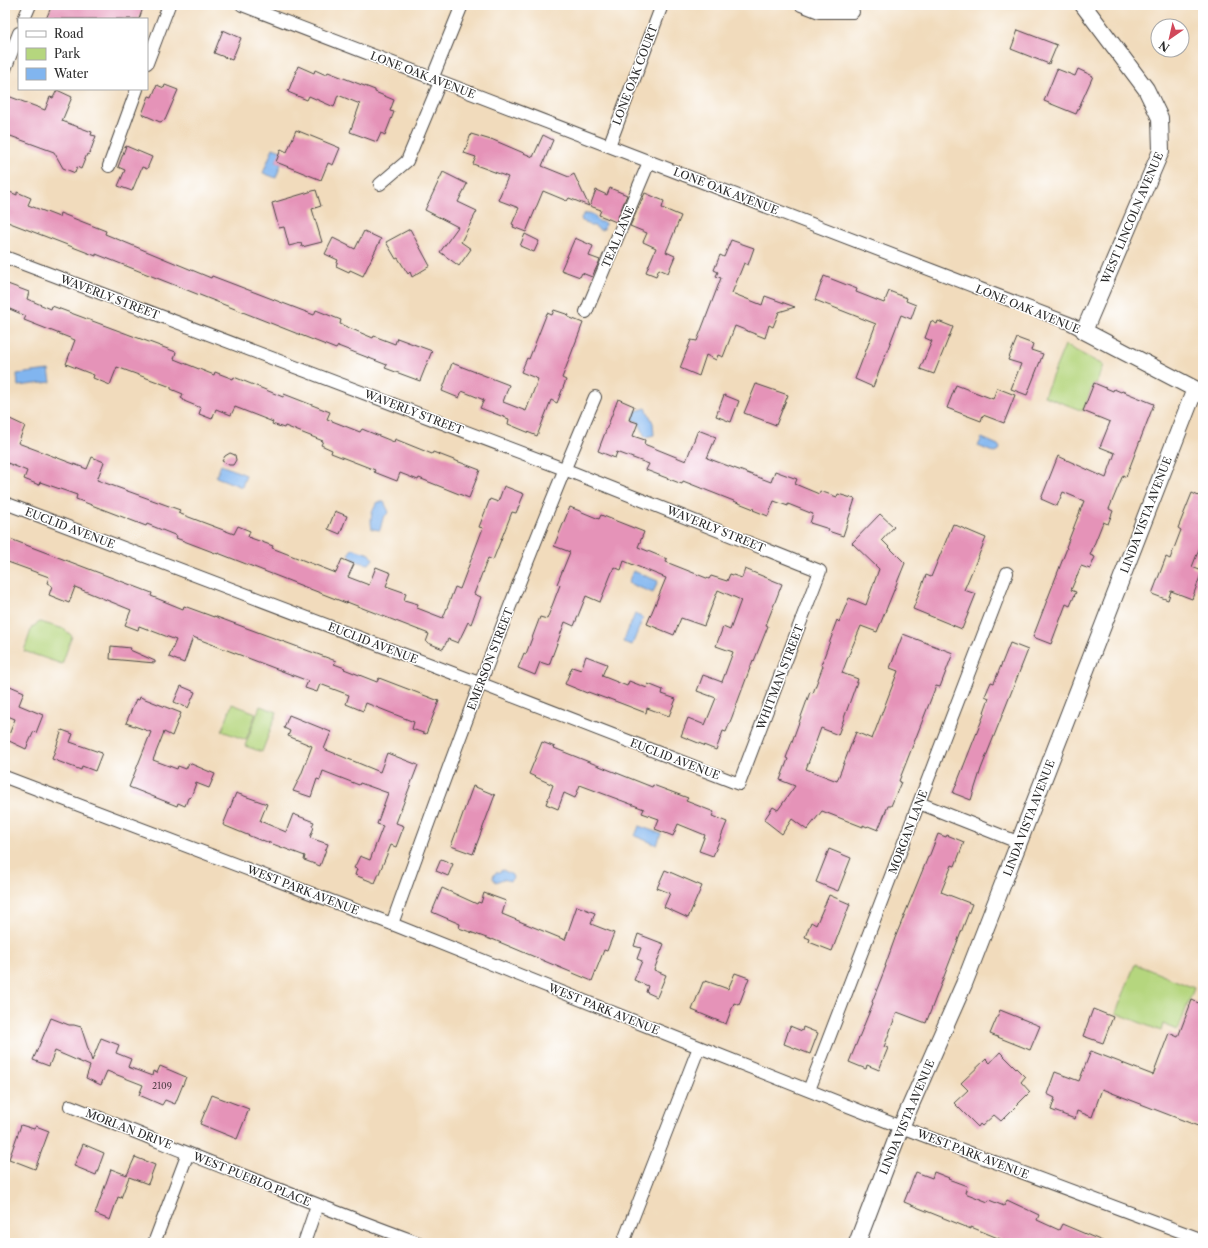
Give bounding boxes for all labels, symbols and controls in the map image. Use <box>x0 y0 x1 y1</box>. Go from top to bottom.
legend <box>18 18 148 90</box>
north arrow <box>1150 18 1190 58</box>
street label: LONE OAK COURT <box>609 22 661 127</box>
text: Road <box>54 26 84 41</box>
text: N <box>1156 38 1172 55</box>
text: Park <box>54 46 81 61</box>
street label: LONE OAK AVENUE <box>368 48 478 102</box>
text: Water <box>53 66 88 81</box>
street label: WEST LINCOLN AVENUE <box>1097 150 1166 287</box>
street label: LONE OAK AVENUE <box>671 164 781 218</box>
street label: TEAL LANE <box>599 204 637 270</box>
street label: WAVERLY STREET <box>58 271 162 323</box>
street label: LONE OAK AVENUE <box>974 282 1083 337</box>
street label: WAVERLY STREET <box>362 386 466 438</box>
street label: LINDA VISTA AVENUE <box>1117 454 1175 575</box>
street label: WAVERLY STREET <box>664 502 768 555</box>
street label: EUCLID AVENUE <box>23 504 117 552</box>
street label: EMERSON STREET <box>464 605 516 712</box>
street label: EUCLID AVENUE <box>326 619 420 667</box>
street label: WHITMAN STREET <box>753 622 807 732</box>
street label: EUCLID AVENUE <box>628 735 722 783</box>
street label: LINDA VISTA AVENUE <box>1000 757 1058 878</box>
street label: MORGAN LANE <box>886 788 931 876</box>
street label: WEST PARK AVENUE <box>244 862 361 918</box>
street label: WEST PARK AVENUE <box>545 980 662 1038</box>
street label: LINDA VISTA AVENUE <box>876 1057 938 1177</box>
house number: 2109 <box>152 1080 172 1091</box>
street label: MORLAN DRIVE <box>84 1106 175 1152</box>
street label: WEST PARK AVENUE <box>914 1126 1031 1182</box>
street label: WEST PUEBLO PLACE <box>190 1149 313 1209</box>

